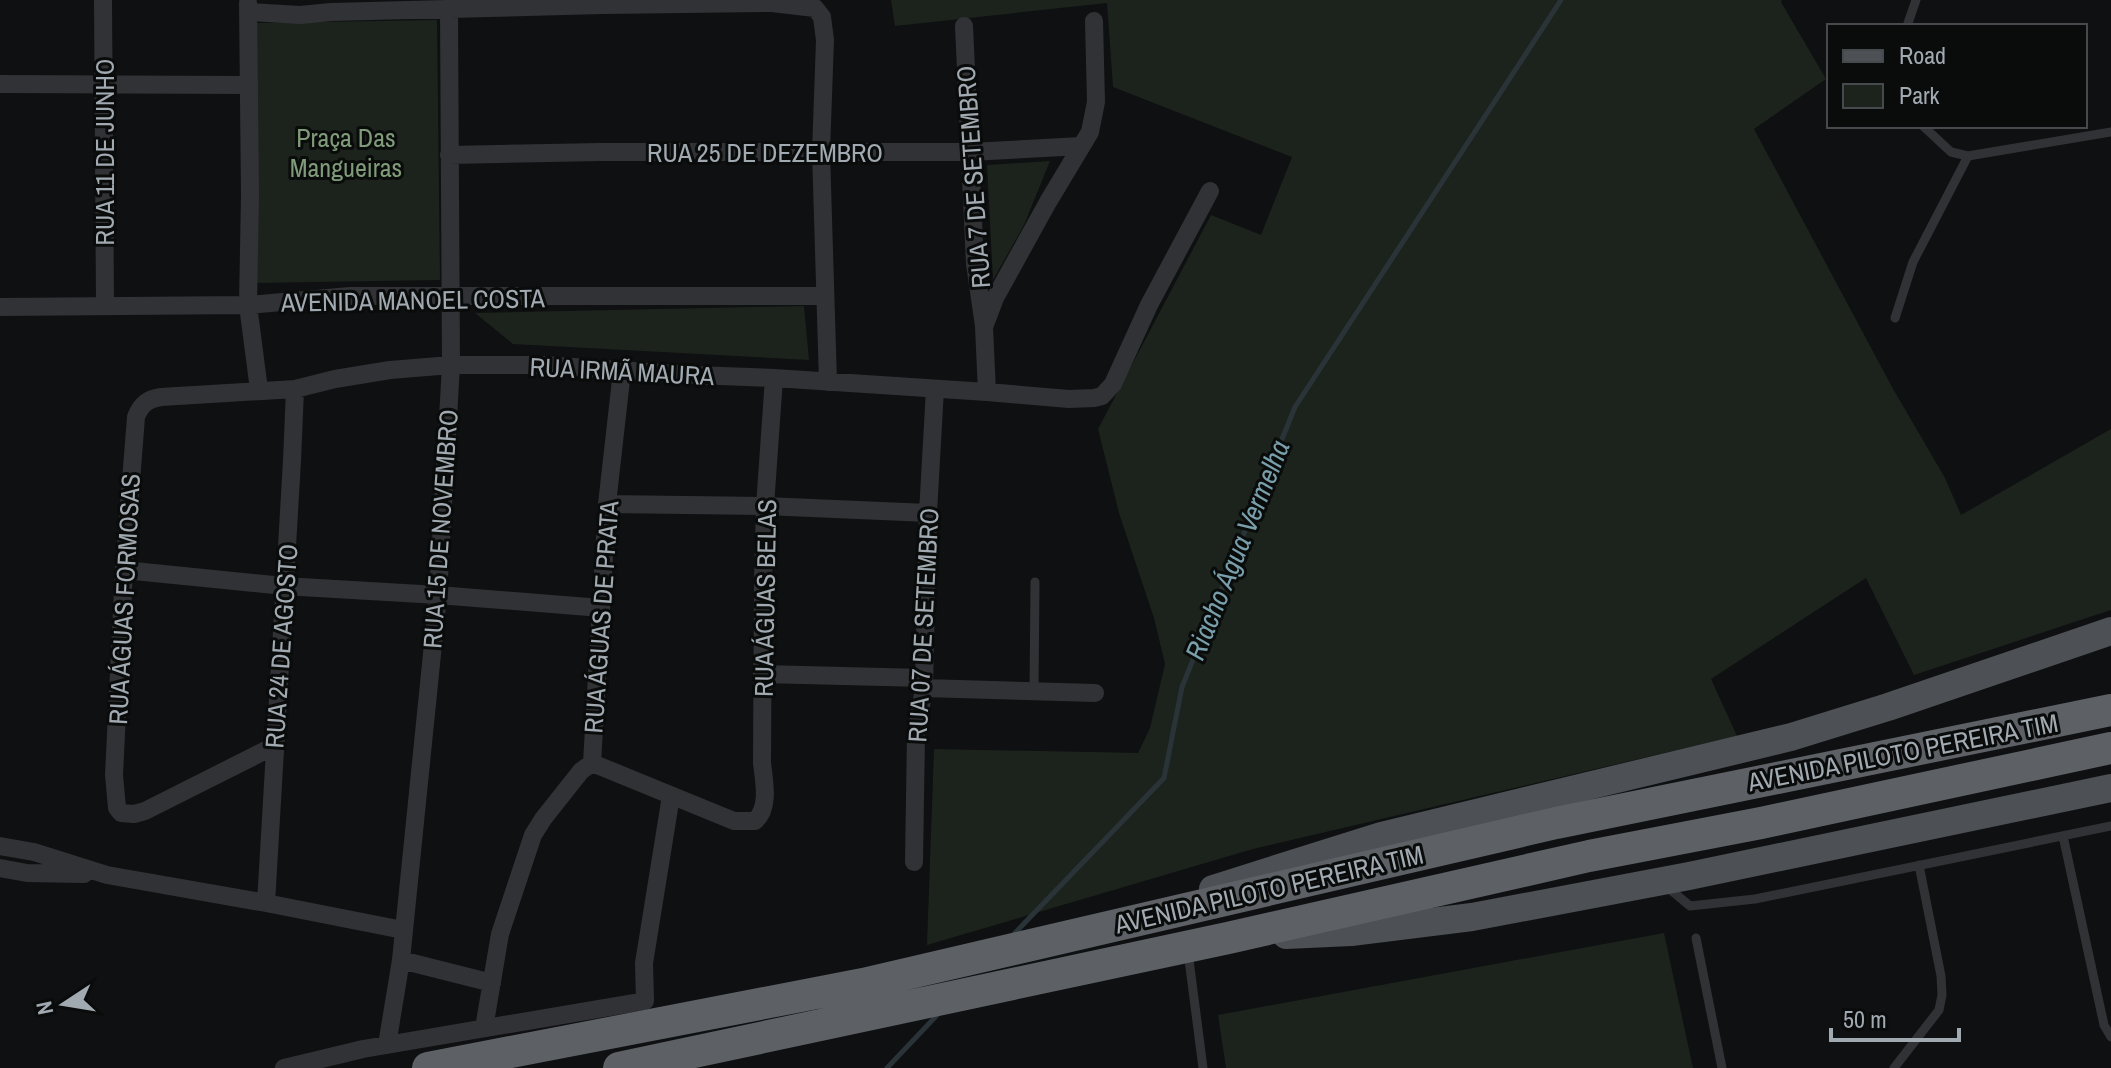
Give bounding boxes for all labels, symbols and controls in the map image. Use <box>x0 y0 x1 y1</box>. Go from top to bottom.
legend <box>1827 24 2087 128</box>
text: Road <box>1899 39 1946 71</box>
street label: RUA 11 DE JUNHO <box>87 59 122 245</box>
street label: RUA 7 DE SETEMBRO <box>948 65 998 289</box>
text: Park <box>1899 79 1940 111</box>
park label: Praça Das Mangueiras <box>290 120 402 185</box>
street label: RUA 25 DE DEZEMBRO <box>647 135 883 170</box>
street label: AVENIDA MANOEL COSTA <box>280 280 546 320</box>
street label: RUA IRMÃ MAURA <box>529 349 716 393</box>
street label: RUA 15 DE NOVEMBRO <box>414 408 466 650</box>
water label: Riacho Água Vermelha <box>1175 434 1299 666</box>
street label: RUA ÁGUAS FORMOSAS <box>100 473 148 725</box>
street label: RUA ÁGUAS DE PRATA <box>575 499 627 734</box>
street label: RUA ÁGUAS BELAS <box>746 499 784 697</box>
street label: RUA 07 DE SETEMBRO <box>899 507 947 743</box>
street label: RUA 24 DE AGOSTO <box>256 543 306 749</box>
street label: AVENIDA PILOTO PEREIRA TIM <box>1744 705 2061 799</box>
street label: AVENIDA PILOTO PEREIRA TIM <box>1110 836 1427 942</box>
north arrow <box>24 964 104 1044</box>
scale bar <box>1831 992 1959 1042</box>
text: N <box>28 999 60 1018</box>
text: 50 m <box>1843 1003 1887 1035</box>

